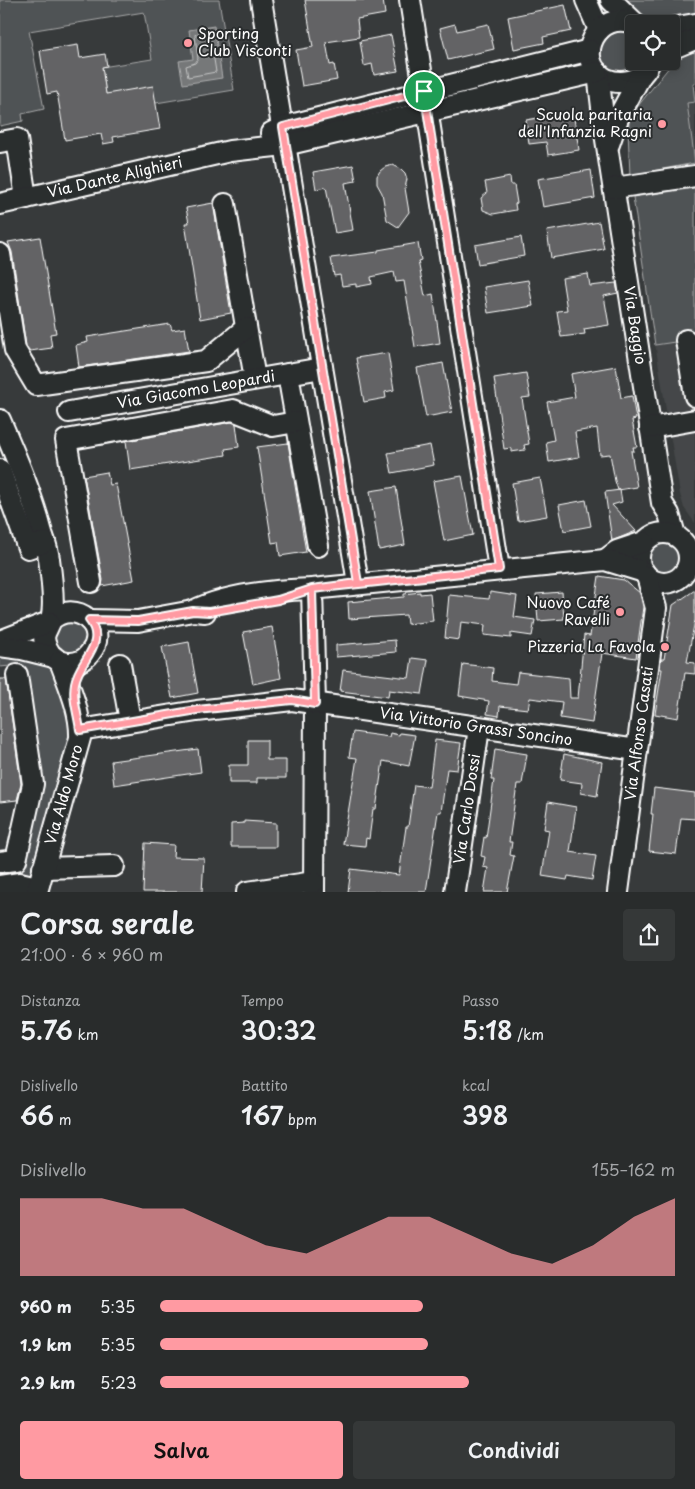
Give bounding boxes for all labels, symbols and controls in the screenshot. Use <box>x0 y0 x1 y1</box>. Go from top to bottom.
map controls <box>625 15 680 70</box>
button: locate <box>625 15 680 70</box>
place label: Sporting Club Visconti <box>198 21 292 61</box>
marker: Sporting Club Visconti <box>182 37 194 49</box>
pin <box>403 70 445 112</box>
icon: arrive <box>410 77 438 105</box>
place label: Scuola paritaria dell'Infanzia Ragni <box>518 102 653 142</box>
marker: Scuola paritaria dell'Infanzia Ragni <box>656 118 668 130</box>
street label: Via Dante Alighieri <box>45 149 184 203</box>
street label: Via Baggio <box>619 284 653 366</box>
street label: Via Giacomo Leopardi <box>115 363 277 413</box>
place label: Nuovo Café Ravelli <box>526 590 610 630</box>
marker: Nuovo Café Ravelli <box>614 606 626 618</box>
place label: Pizzeria La Favola <box>528 634 656 657</box>
marker: Pizzeria La Favola <box>659 641 671 653</box>
street label: Via Alfonso Casati <box>617 665 658 802</box>
street label: Via Vittorio Grassi Soncino <box>378 700 574 751</box>
street label: Via Aldo Moro <box>38 742 88 847</box>
street label: Via Carlo Dossi <box>446 752 485 865</box>
text: Corsa serale <box>20 901 194 944</box>
button: share <box>623 909 675 961</box>
text: 21:00 · 6 × 960 m <box>20 942 163 966</box>
text: Distanza <box>20 990 80 1011</box>
text: Tempo <box>241 990 284 1011</box>
text: Passo <box>462 990 499 1011</box>
text: 5.76 <box>20 1011 73 1049</box>
text: 30:32 <box>241 1011 317 1049</box>
text: 5:18 <box>462 1011 513 1049</box>
text: km <box>73 1024 98 1045</box>
text: /km <box>513 1024 544 1045</box>
text: Dislivello <box>20 1075 78 1096</box>
text: Battito <box>241 1075 288 1096</box>
text: kcal <box>462 1075 490 1096</box>
text: 66 <box>20 1096 54 1134</box>
text: 167 <box>241 1096 283 1134</box>
text: 398 <box>462 1096 508 1134</box>
text: m <box>54 1109 71 1130</box>
text: bpm <box>283 1109 317 1130</box>
text: Dislivello <box>20 1157 86 1181</box>
text: 155–162 m <box>592 1157 675 1181</box>
text: 960 m <box>20 1294 72 1318</box>
text: 5:35 <box>100 1294 135 1318</box>
text: 1.9 km <box>20 1332 72 1356</box>
text: 5:35 <box>100 1332 135 1356</box>
text: 2.9 km <box>20 1370 75 1394</box>
text: 5:23 <box>100 1370 137 1394</box>
button: Salva <box>20 1421 343 1479</box>
button: Condividi <box>353 1421 675 1479</box>

